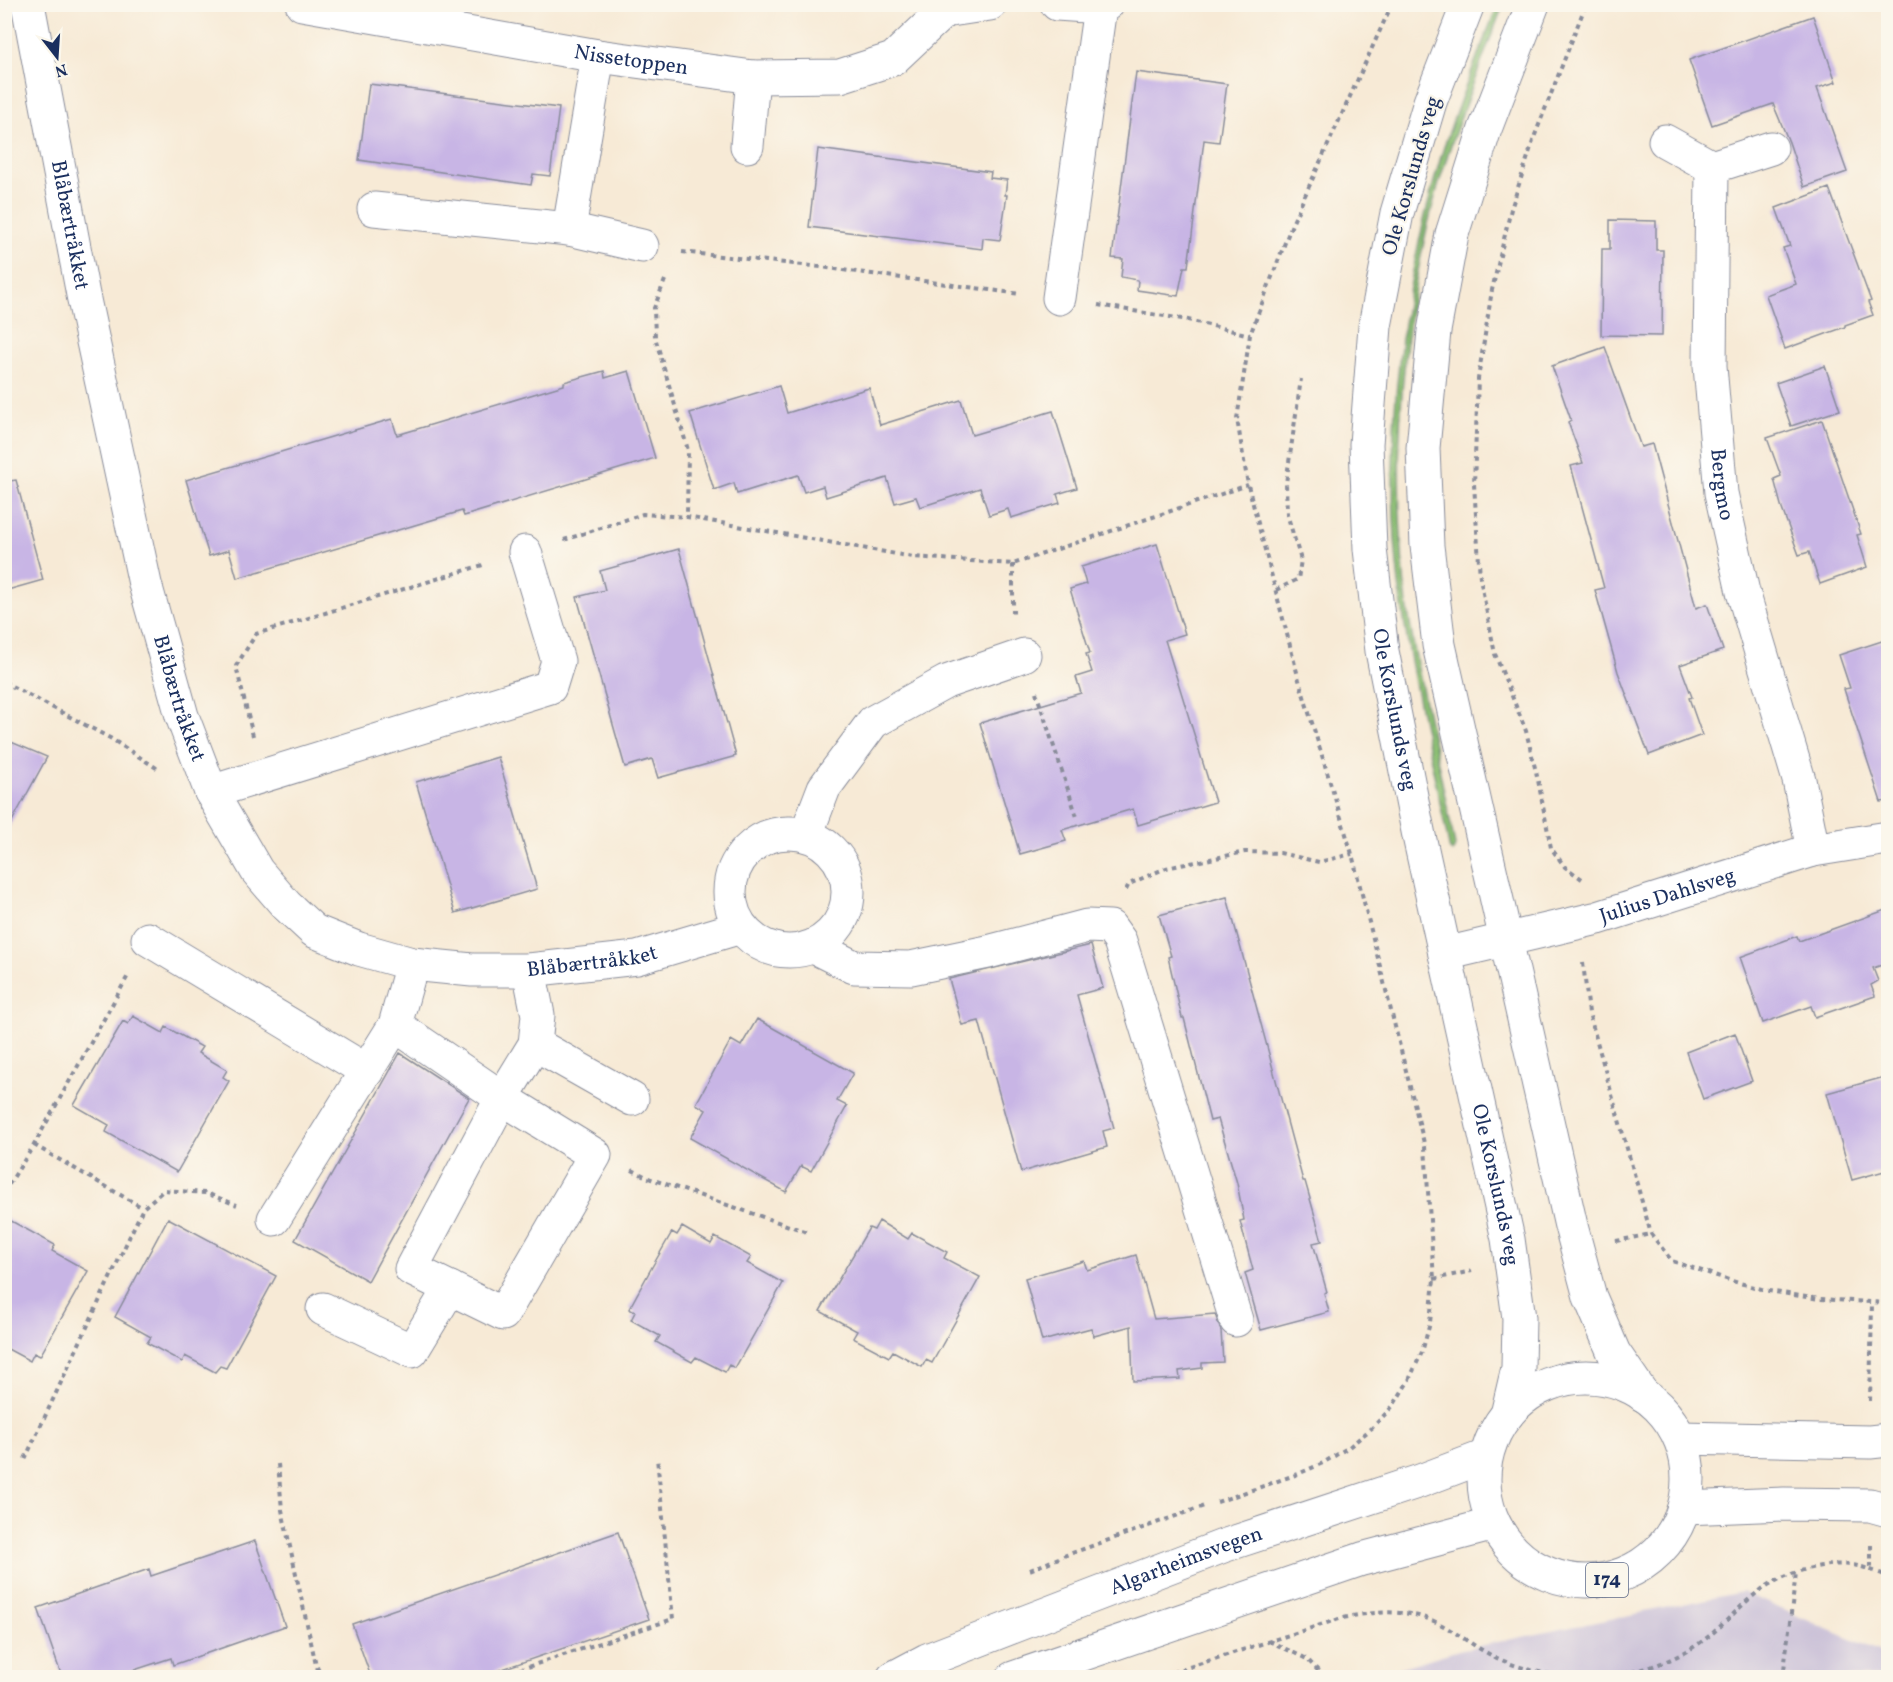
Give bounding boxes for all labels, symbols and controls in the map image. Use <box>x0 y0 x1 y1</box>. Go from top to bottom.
north arrow <box>27 27 87 87</box>
street label: Nissetoppen <box>572 38 690 83</box>
text: N <box>52 57 70 82</box>
street label: Ole Korslunds veg <box>1375 93 1449 259</box>
street label: Blåbærtråkket <box>43 158 96 292</box>
street label: Bergmo <box>1703 447 1741 523</box>
street label: Ole Korslunds veg <box>1365 627 1424 793</box>
street label: Blåbærtråkket <box>145 632 213 766</box>
street label: Julius Dahlsveg <box>1596 861 1739 931</box>
street label: Blåbærtråkket <box>525 938 661 985</box>
street label: Ole Korslunds veg <box>1464 1101 1526 1268</box>
street label: Algarheimsvegen <box>1106 1519 1266 1603</box>
road number: 174 <box>1586 1563 1628 1597</box>

